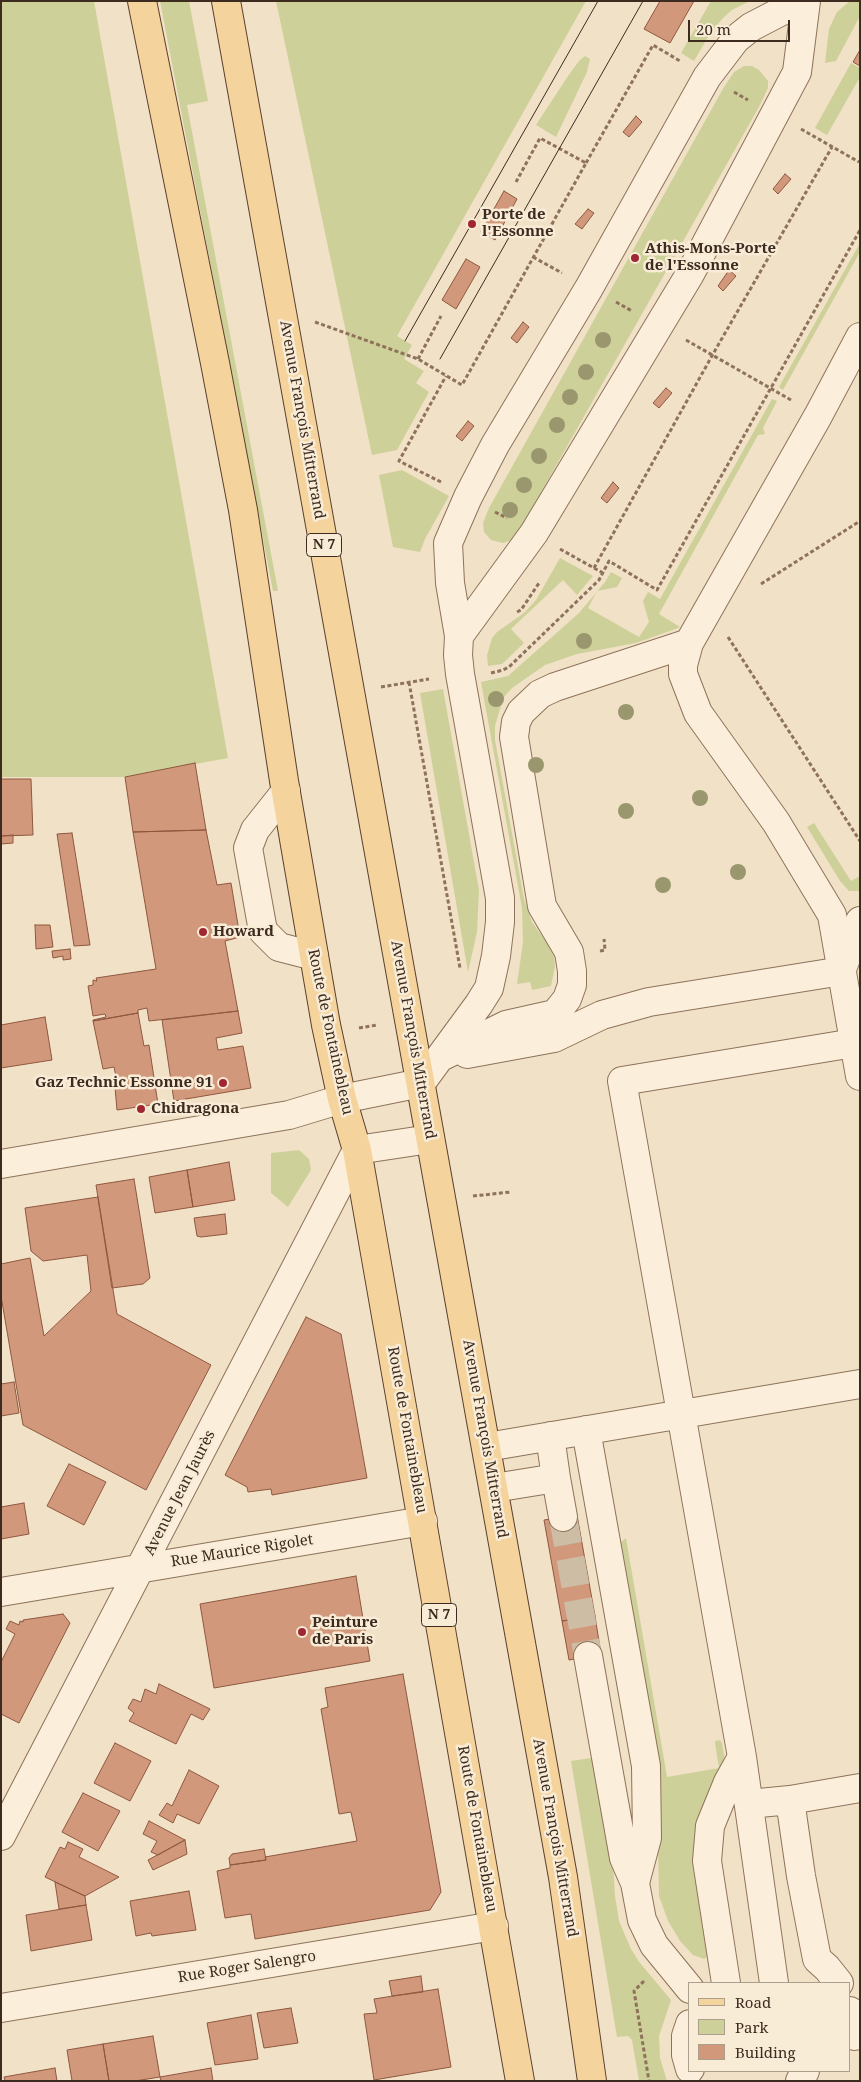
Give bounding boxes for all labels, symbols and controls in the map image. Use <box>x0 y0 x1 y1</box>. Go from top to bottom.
scale bar <box>691 10 794 42</box>
text: 20 m <box>696 19 731 39</box>
place label: Porte de l'Essonne <box>482 206 554 241</box>
marker: Porte de l'Essonne <box>466 218 478 230</box>
place label: Athis-Mons-Porte de l'Essonne <box>645 240 776 275</box>
marker: Athis-Mons-Porte de l'Essonne <box>629 252 641 264</box>
street label: Avenue François Mitterrand <box>276 319 328 521</box>
road number: N 7 <box>306 534 342 556</box>
place label: Howard <box>213 923 274 941</box>
marker: Howard <box>197 926 209 938</box>
street label: Avenue François Mitterrand <box>387 939 439 1141</box>
street label: Route de Fontainebleau <box>304 947 356 1117</box>
place label: Gaz Technic Essonne 91 <box>35 1074 213 1092</box>
marker: Gaz Technic Essonne 91 <box>217 1077 229 1089</box>
place label: Chidragona <box>151 1100 239 1118</box>
marker: Chidragona <box>135 1103 147 1115</box>
street label: Avenue François Mitterrand <box>459 1338 511 1540</box>
street label: Route de Fontainebleau <box>383 1345 431 1515</box>
street label: Avenue Jean Jaurès <box>141 1427 219 1559</box>
street label: Rue Maurice Rigolet <box>170 1531 314 1571</box>
road number: N 7 <box>422 1604 456 1626</box>
place label: Peinture de Paris <box>312 1614 378 1649</box>
marker: Peinture de Paris <box>296 1626 308 1638</box>
street label: Avenue François Mitterrand <box>529 1737 581 1939</box>
street label: Route de Fontainebleau <box>453 1744 501 1914</box>
street label: Rue Roger Salengro <box>177 1947 317 1987</box>
legend <box>688 1982 851 2072</box>
text: Road <box>735 1992 771 2012</box>
text: Park <box>735 2017 768 2037</box>
text: Building <box>735 2042 796 2062</box>

